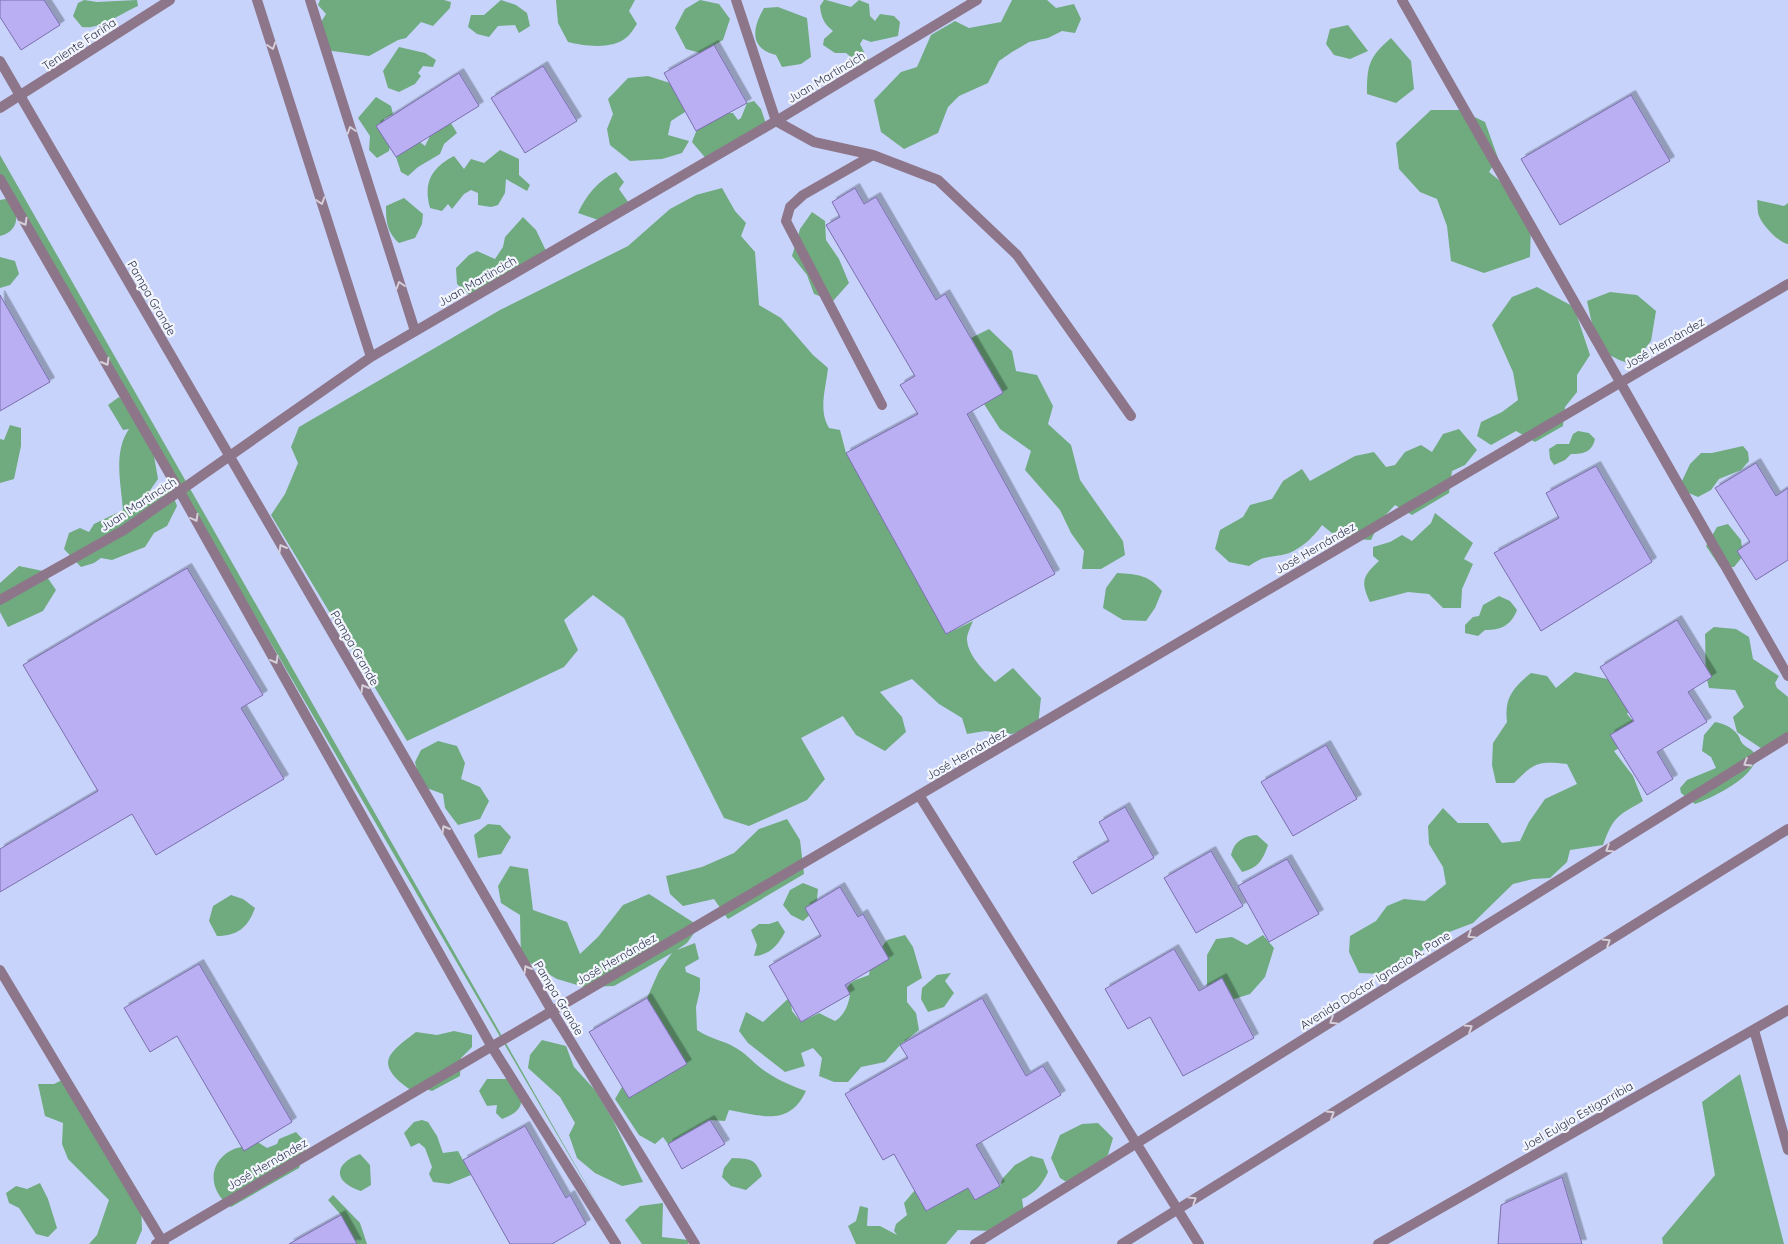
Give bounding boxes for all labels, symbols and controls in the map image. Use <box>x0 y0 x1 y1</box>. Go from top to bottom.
street label: Teniente Fariña <box>39 15 119 73</box>
one-way arrow <box>266 42 276 50</box>
street label: Juan Martincich <box>784 48 868 106</box>
one-way arrow <box>347 126 357 134</box>
one-way arrow <box>316 197 326 205</box>
one-way arrow <box>18 216 28 225</box>
street label: Juan Martincich <box>435 252 519 310</box>
street label: Pampa Grande <box>124 258 180 338</box>
one-way arrow <box>396 281 406 289</box>
street label: José Hernández <box>1621 314 1707 372</box>
one-way arrow <box>99 357 109 366</box>
street label: Juan Martincich <box>97 474 179 534</box>
one-way arrow <box>189 513 199 522</box>
street label: José Hernández <box>1272 519 1358 577</box>
one-way arrow <box>279 544 289 553</box>
street label: Pampa Grande <box>327 608 383 688</box>
one-way arrow <box>269 655 279 664</box>
one-way arrow <box>360 685 370 694</box>
street label: José Hernández <box>923 725 1009 783</box>
one-way arrow <box>1743 756 1752 766</box>
one-way arrow <box>442 825 452 834</box>
one-way arrow <box>1605 842 1614 852</box>
street label: Avenida Doctor Ignacio A. Pane <box>1297 927 1453 1033</box>
one-way arrow <box>1467 928 1476 938</box>
street label: José Hernández <box>573 930 659 988</box>
one-way arrow <box>1601 939 1610 948</box>
street label: Pampa Grande <box>531 958 587 1038</box>
one-way arrow <box>524 966 534 975</box>
one-way arrow <box>1329 1014 1338 1024</box>
one-way arrow <box>1463 1024 1472 1034</box>
street label: Joel Eulgio Estigarribia <box>1519 1078 1635 1154</box>
one-way arrow <box>1326 1110 1335 1120</box>
street label: José Hernández <box>224 1135 310 1193</box>
one-way arrow <box>1188 1196 1197 1206</box>

